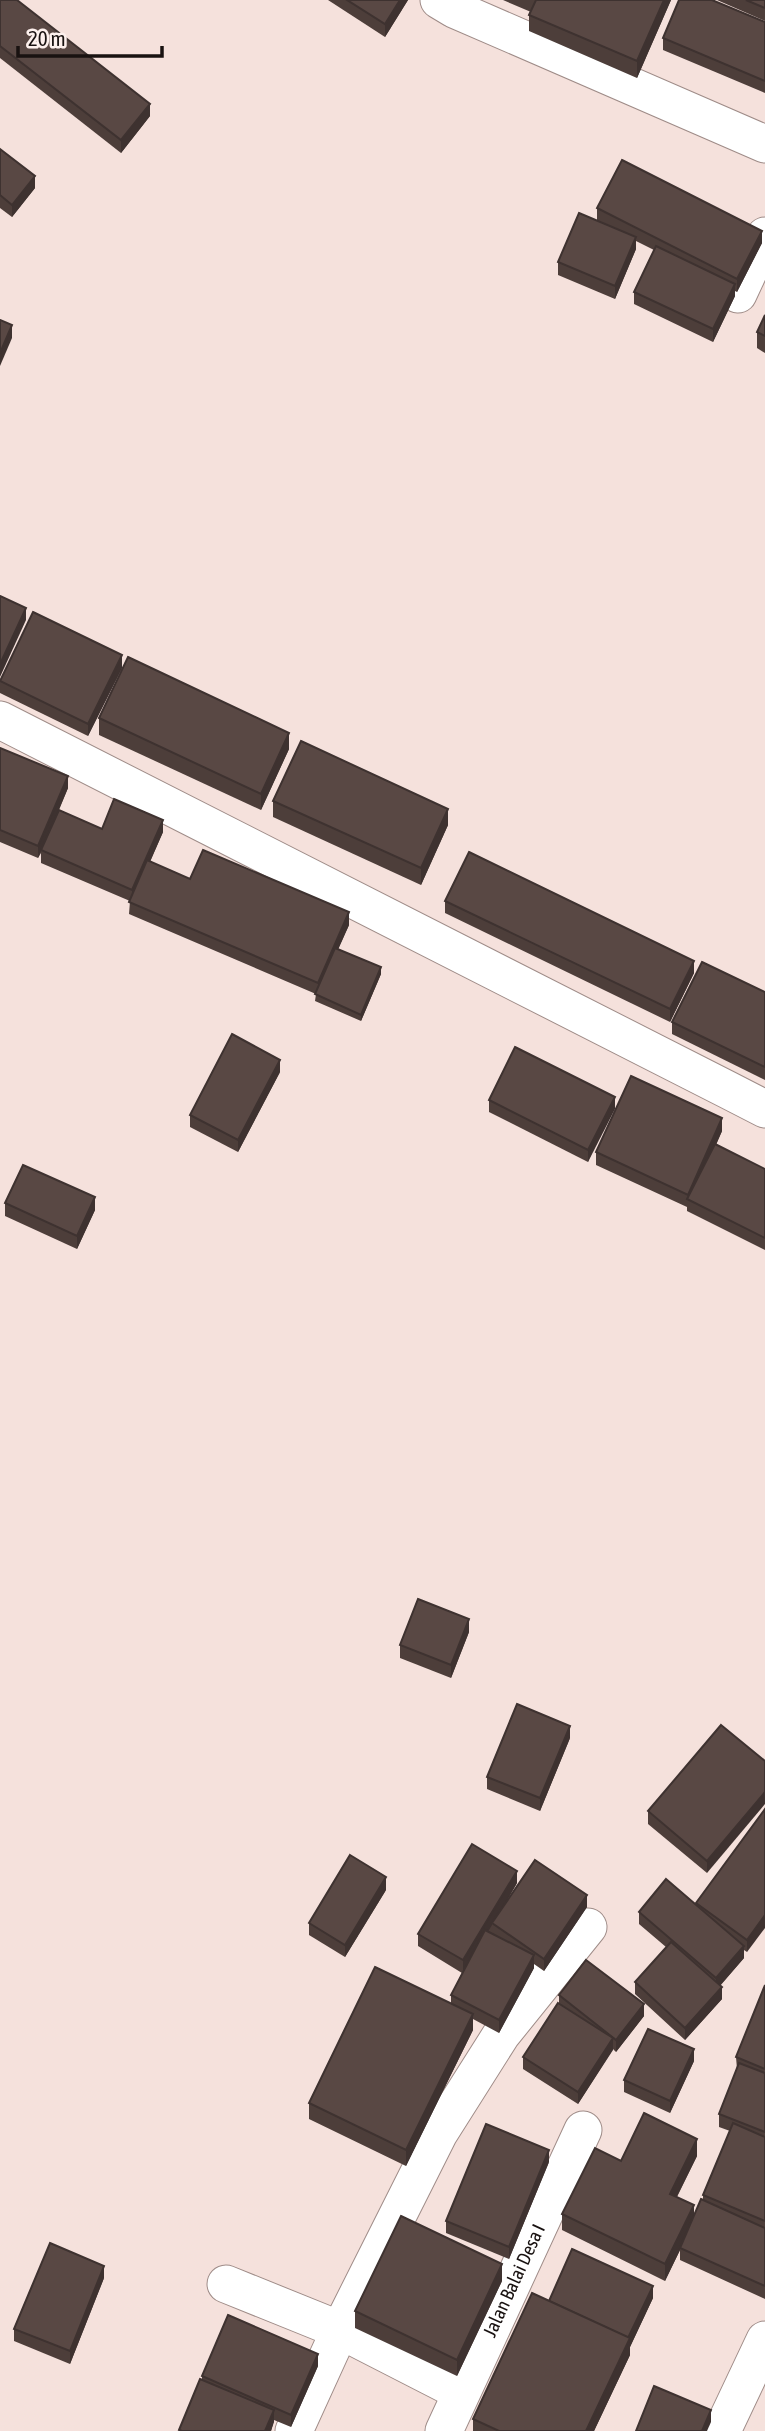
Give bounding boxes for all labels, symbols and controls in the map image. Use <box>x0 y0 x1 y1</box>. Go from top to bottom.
scale bar <box>18 14 161 58</box>
text: 20 m <box>28 26 66 50</box>
street label: Jalan Balai Desa I <box>478 2220 549 2340</box>

